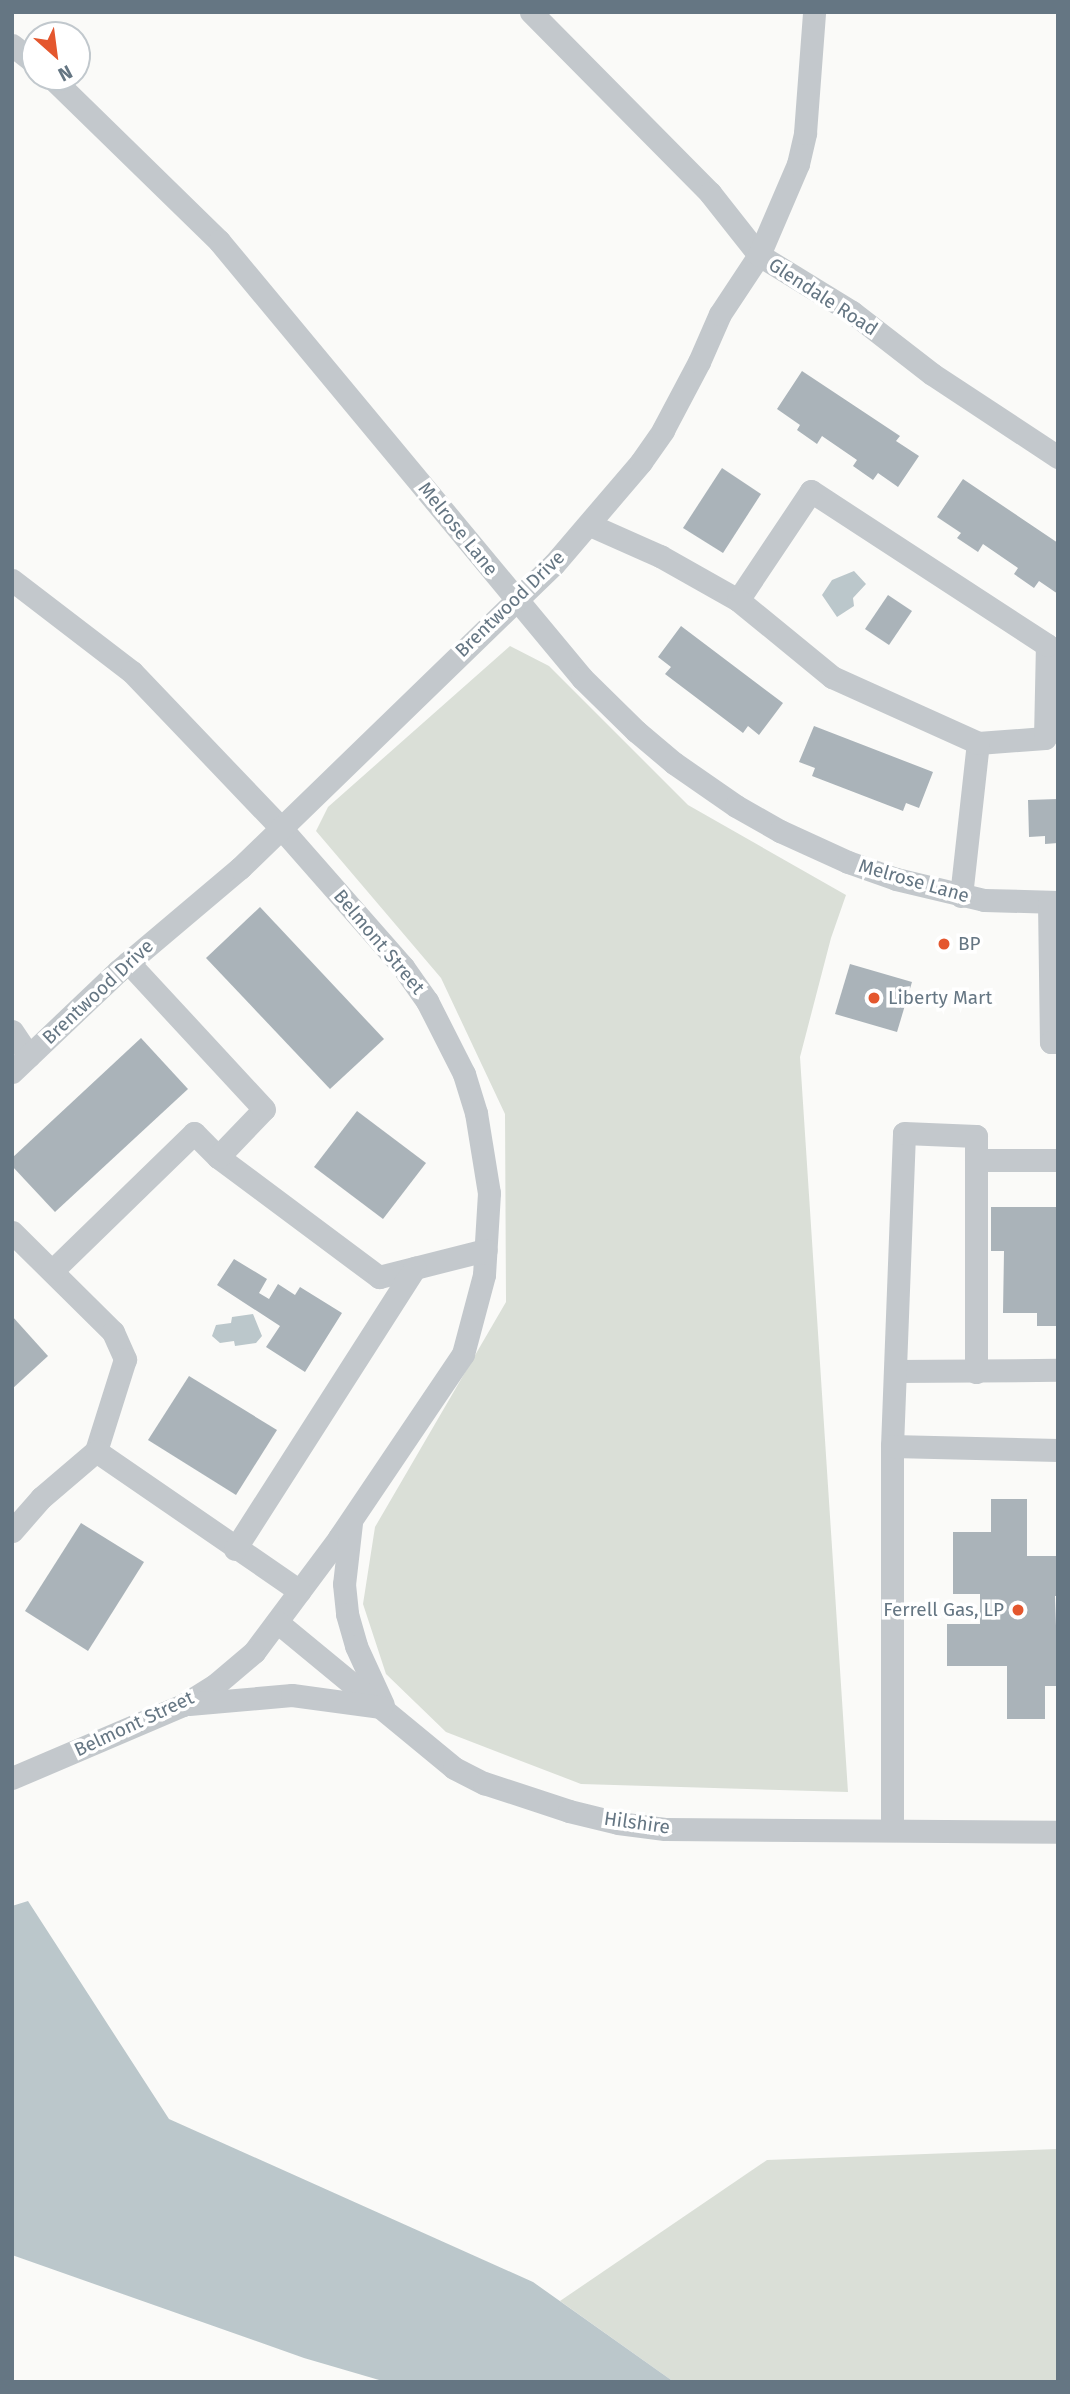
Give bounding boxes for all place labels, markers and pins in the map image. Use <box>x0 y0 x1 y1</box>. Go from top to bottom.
place label: BP <box>958 933 981 955</box>
marker: BP <box>936 936 952 952</box>
place label: Liberty Mart <box>888 987 992 1009</box>
marker: Liberty Mart <box>866 990 882 1006</box>
place label: Ferrell Gas, LP <box>883 1599 1004 1621</box>
marker: Ferrell Gas, LP <box>1010 1602 1026 1618</box>

